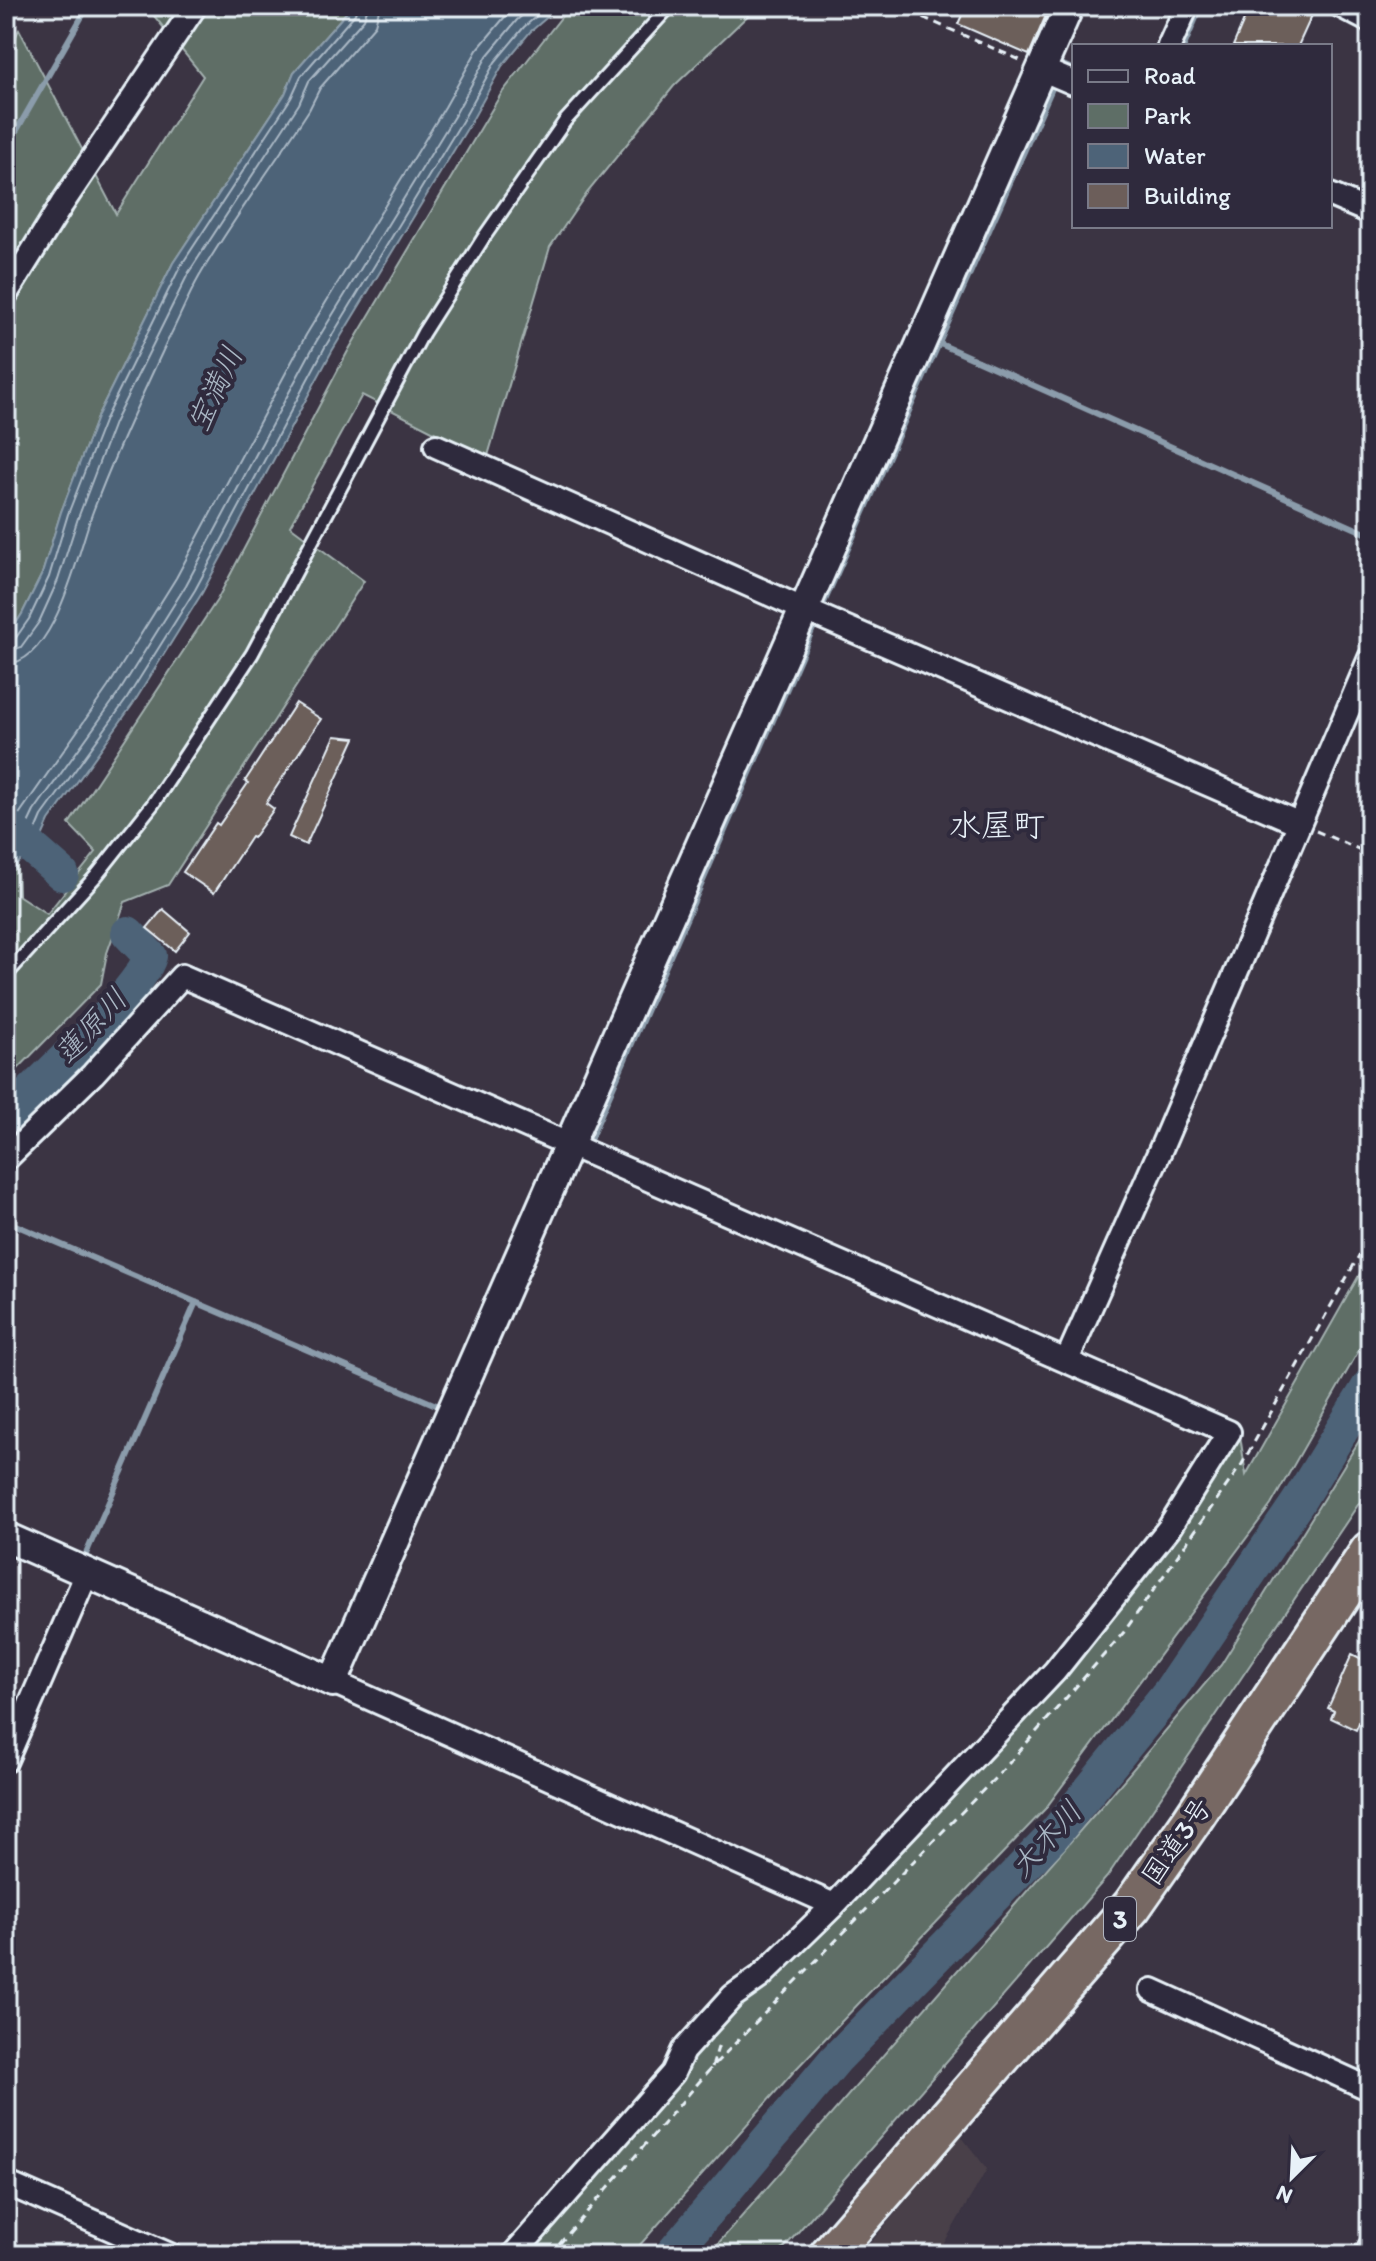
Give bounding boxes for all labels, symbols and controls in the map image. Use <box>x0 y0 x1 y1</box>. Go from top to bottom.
legend <box>1072 44 1332 228</box>
text: Road <box>1144 61 1196 90</box>
text: Park <box>1144 101 1191 130</box>
text: Water <box>1144 141 1206 170</box>
text: Building <box>1144 181 1231 210</box>
water label: 宝満川 <box>179 340 250 437</box>
district label: 水屋町 <box>949 806 1045 844</box>
water label: 蓮原川 <box>46 980 135 1071</box>
street label: 国道3号 <box>1134 1791 1218 1891</box>
water label: 大木川 <box>1002 1793 1089 1884</box>
road number: 3 <box>1104 1897 1136 1941</box>
north arrow <box>1252 2137 1332 2217</box>
text: N <box>1272 2179 1296 2210</box>

